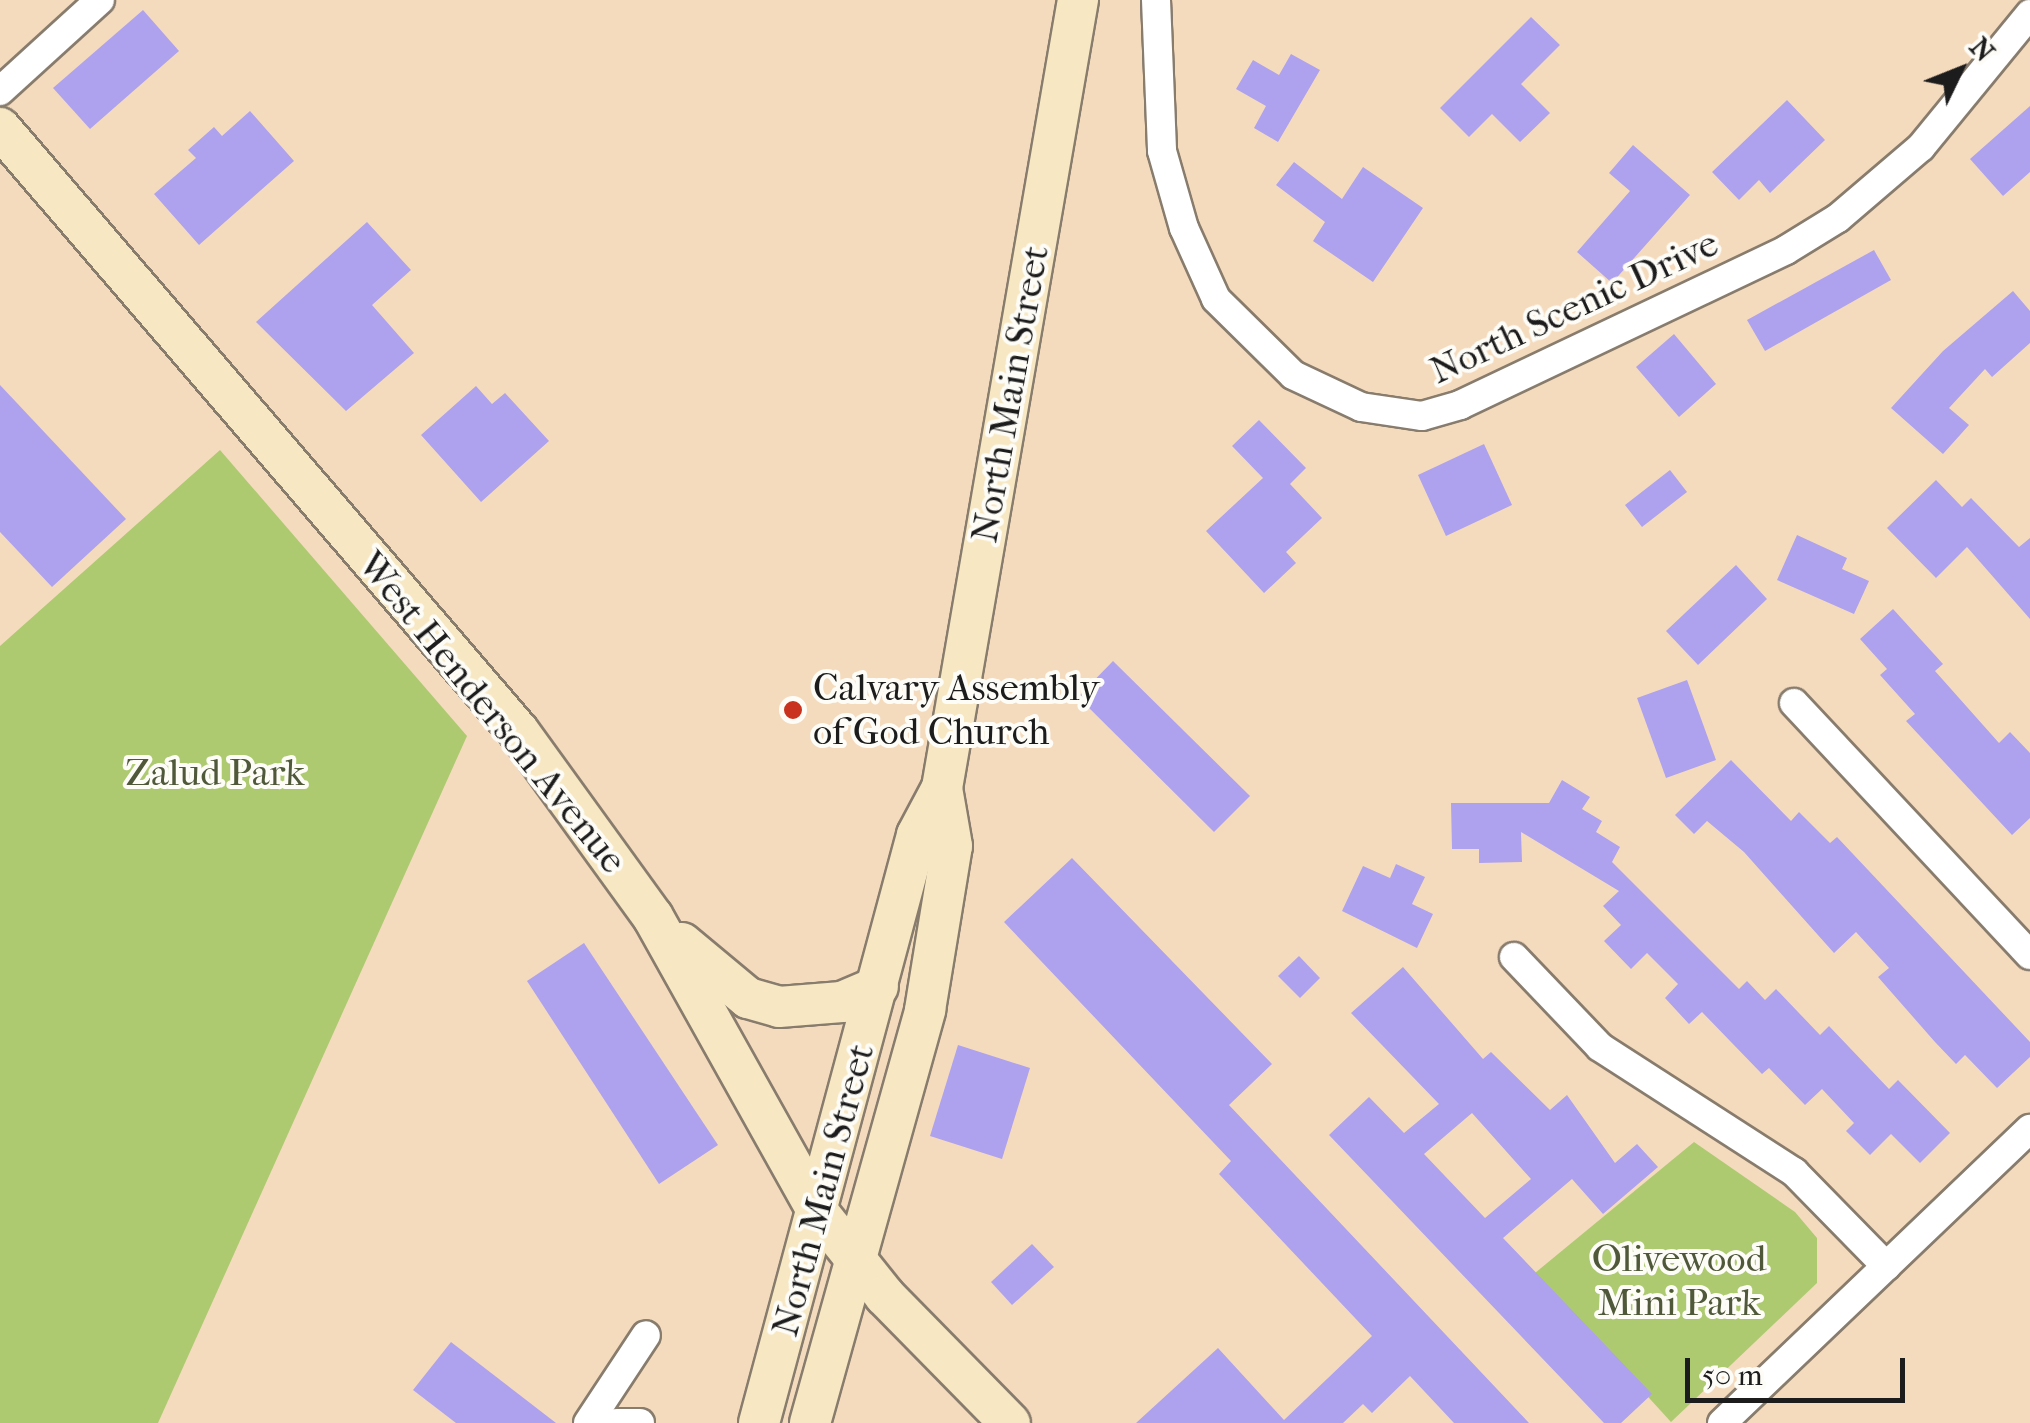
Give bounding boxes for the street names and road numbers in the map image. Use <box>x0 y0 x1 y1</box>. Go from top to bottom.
street label: North Scenic Drive <box>1423 220 1725 394</box>
street label: North Main Street <box>961 242 1059 546</box>
street label: West Henderson Avenue <box>348 542 636 882</box>
street label: North Main Street <box>762 1039 884 1341</box>

